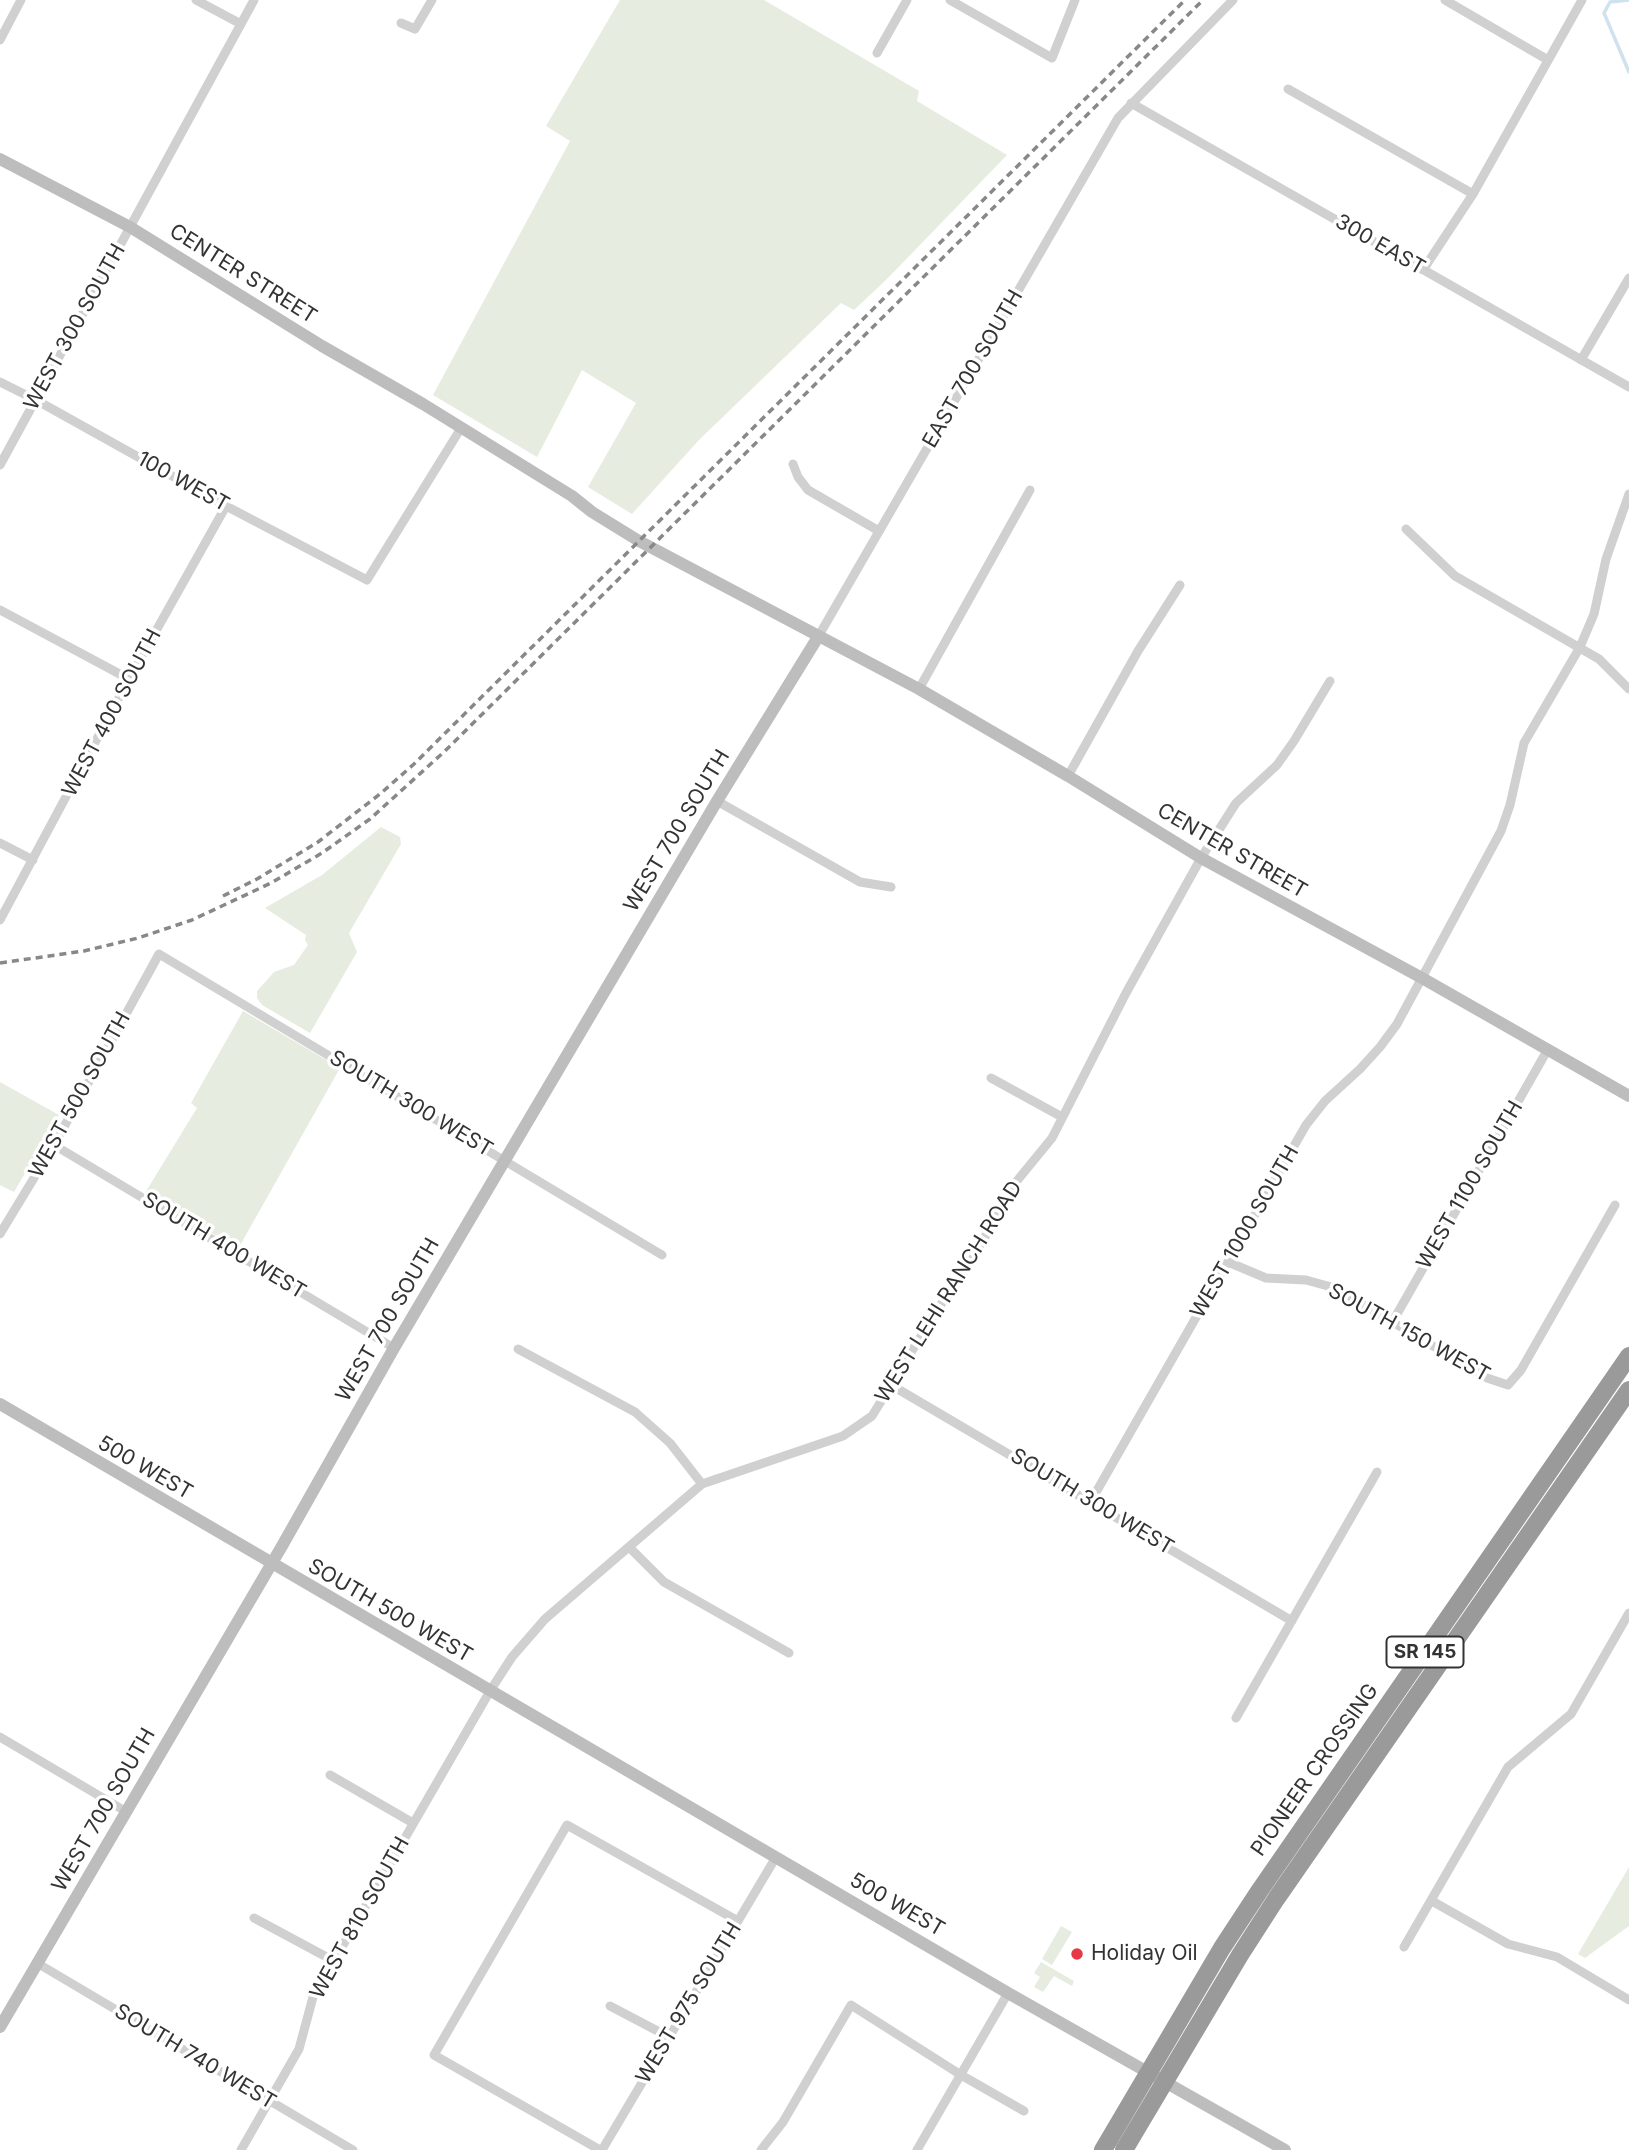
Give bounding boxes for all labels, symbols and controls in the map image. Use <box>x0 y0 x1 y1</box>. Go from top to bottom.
street label: 300 EAST <box>1331 209 1429 281</box>
street label: CENTER STREET <box>165 219 321 329</box>
street label: WEST 300 SOUTH <box>19 240 131 414</box>
street label: EAST 700 SOUTH <box>918 285 1028 453</box>
street label: 100 WEST <box>133 446 233 518</box>
street label: WEST 400 SOUTH <box>57 625 167 801</box>
street label: WEST 700 SOUTH <box>619 745 735 917</box>
street label: CENTER STREET <box>1153 798 1311 904</box>
street label: WEST 500 SOUTH <box>24 1008 136 1182</box>
street label: SOUTH 300 WEST <box>325 1045 497 1163</box>
street label: WEST 1100 SOUTH <box>1412 1096 1528 1274</box>
street label: WEST 1000 SOUTH <box>1185 1141 1305 1323</box>
street label: WEST LEHI RANCH ROAD <box>870 1176 1028 1408</box>
street label: SOUTH 400 WEST <box>138 1187 310 1305</box>
street label: WEST 700 SOUTH <box>331 1234 445 1406</box>
street label: SOUTH 150 WEST <box>1324 1278 1494 1388</box>
street label: 500 WEST <box>93 1431 197 1505</box>
street label: SOUTH 300 WEST <box>1006 1443 1178 1561</box>
street label: SOUTH 500 WEST <box>303 1554 477 1668</box>
road number: SR 145 <box>1386 1636 1464 1668</box>
street label: PIONEER CROSSING <box>1246 1679 1384 1861</box>
street label: WEST 700 SOUTH <box>47 1724 161 1896</box>
street label: WEST 810 SOUTH <box>305 1833 415 2003</box>
street label: 500 WEST <box>845 1868 949 1942</box>
street label: WEST 975 SOUTH <box>631 1918 747 2088</box>
place label: Holiday Oil <box>1091 1941 1198 1967</box>
marker: Holiday Oil <box>1069 1946 1085 1962</box>
street label: SOUTH 740 WEST <box>110 1999 280 2115</box>

